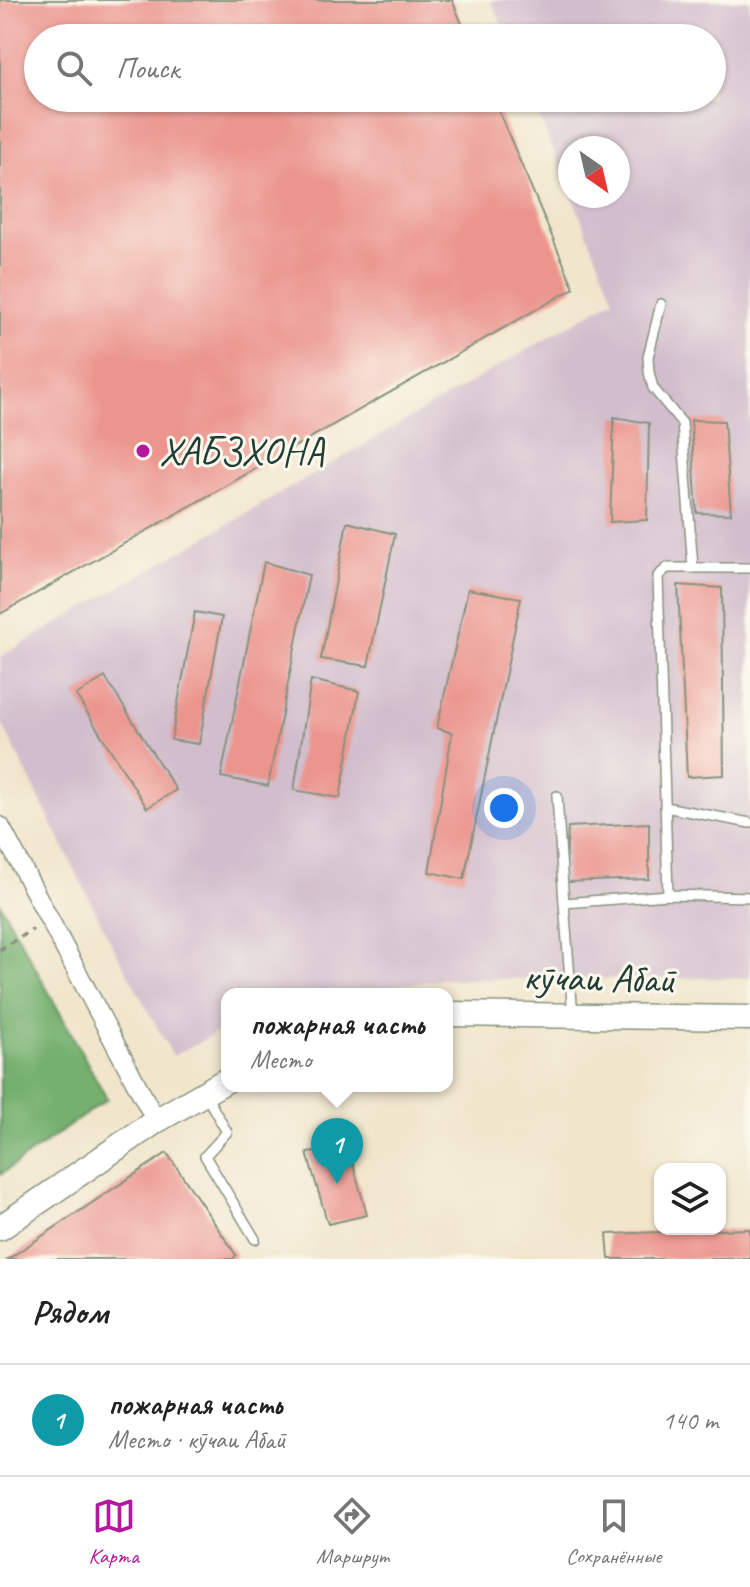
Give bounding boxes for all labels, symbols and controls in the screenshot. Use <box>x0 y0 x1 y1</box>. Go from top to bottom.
search box <box>24 24 726 112</box>
icon: search <box>52 46 96 90</box>
text: Поиск <box>116 49 179 87</box>
north arrow <box>558 136 630 208</box>
place label: ХАБЗХОНА <box>159 426 325 476</box>
marker: ХАБЗХОНА <box>134 442 152 460</box>
your location <box>484 788 524 828</box>
street label: кӯчаи Абаӣ <box>523 952 677 1004</box>
popup <box>221 988 453 1092</box>
text: пожарная часть <box>250 1005 424 1043</box>
text: Место <box>250 1043 311 1076</box>
pin: 1 <box>311 1118 363 1184</box>
map controls <box>654 1163 726 1235</box>
button: layers <box>654 1163 726 1235</box>
text: Рядом <box>32 1290 108 1333</box>
text: пожарная часть <box>108 1385 282 1423</box>
text: 1 <box>52 1404 64 1437</box>
text: 140 m <box>662 1404 718 1437</box>
text: Место · кӯчаи Абаӣ <box>108 1423 286 1456</box>
tab: Карта <box>89 1494 139 1570</box>
tab: Маршрут <box>316 1494 389 1570</box>
tab: Сохранённые <box>566 1494 661 1570</box>

